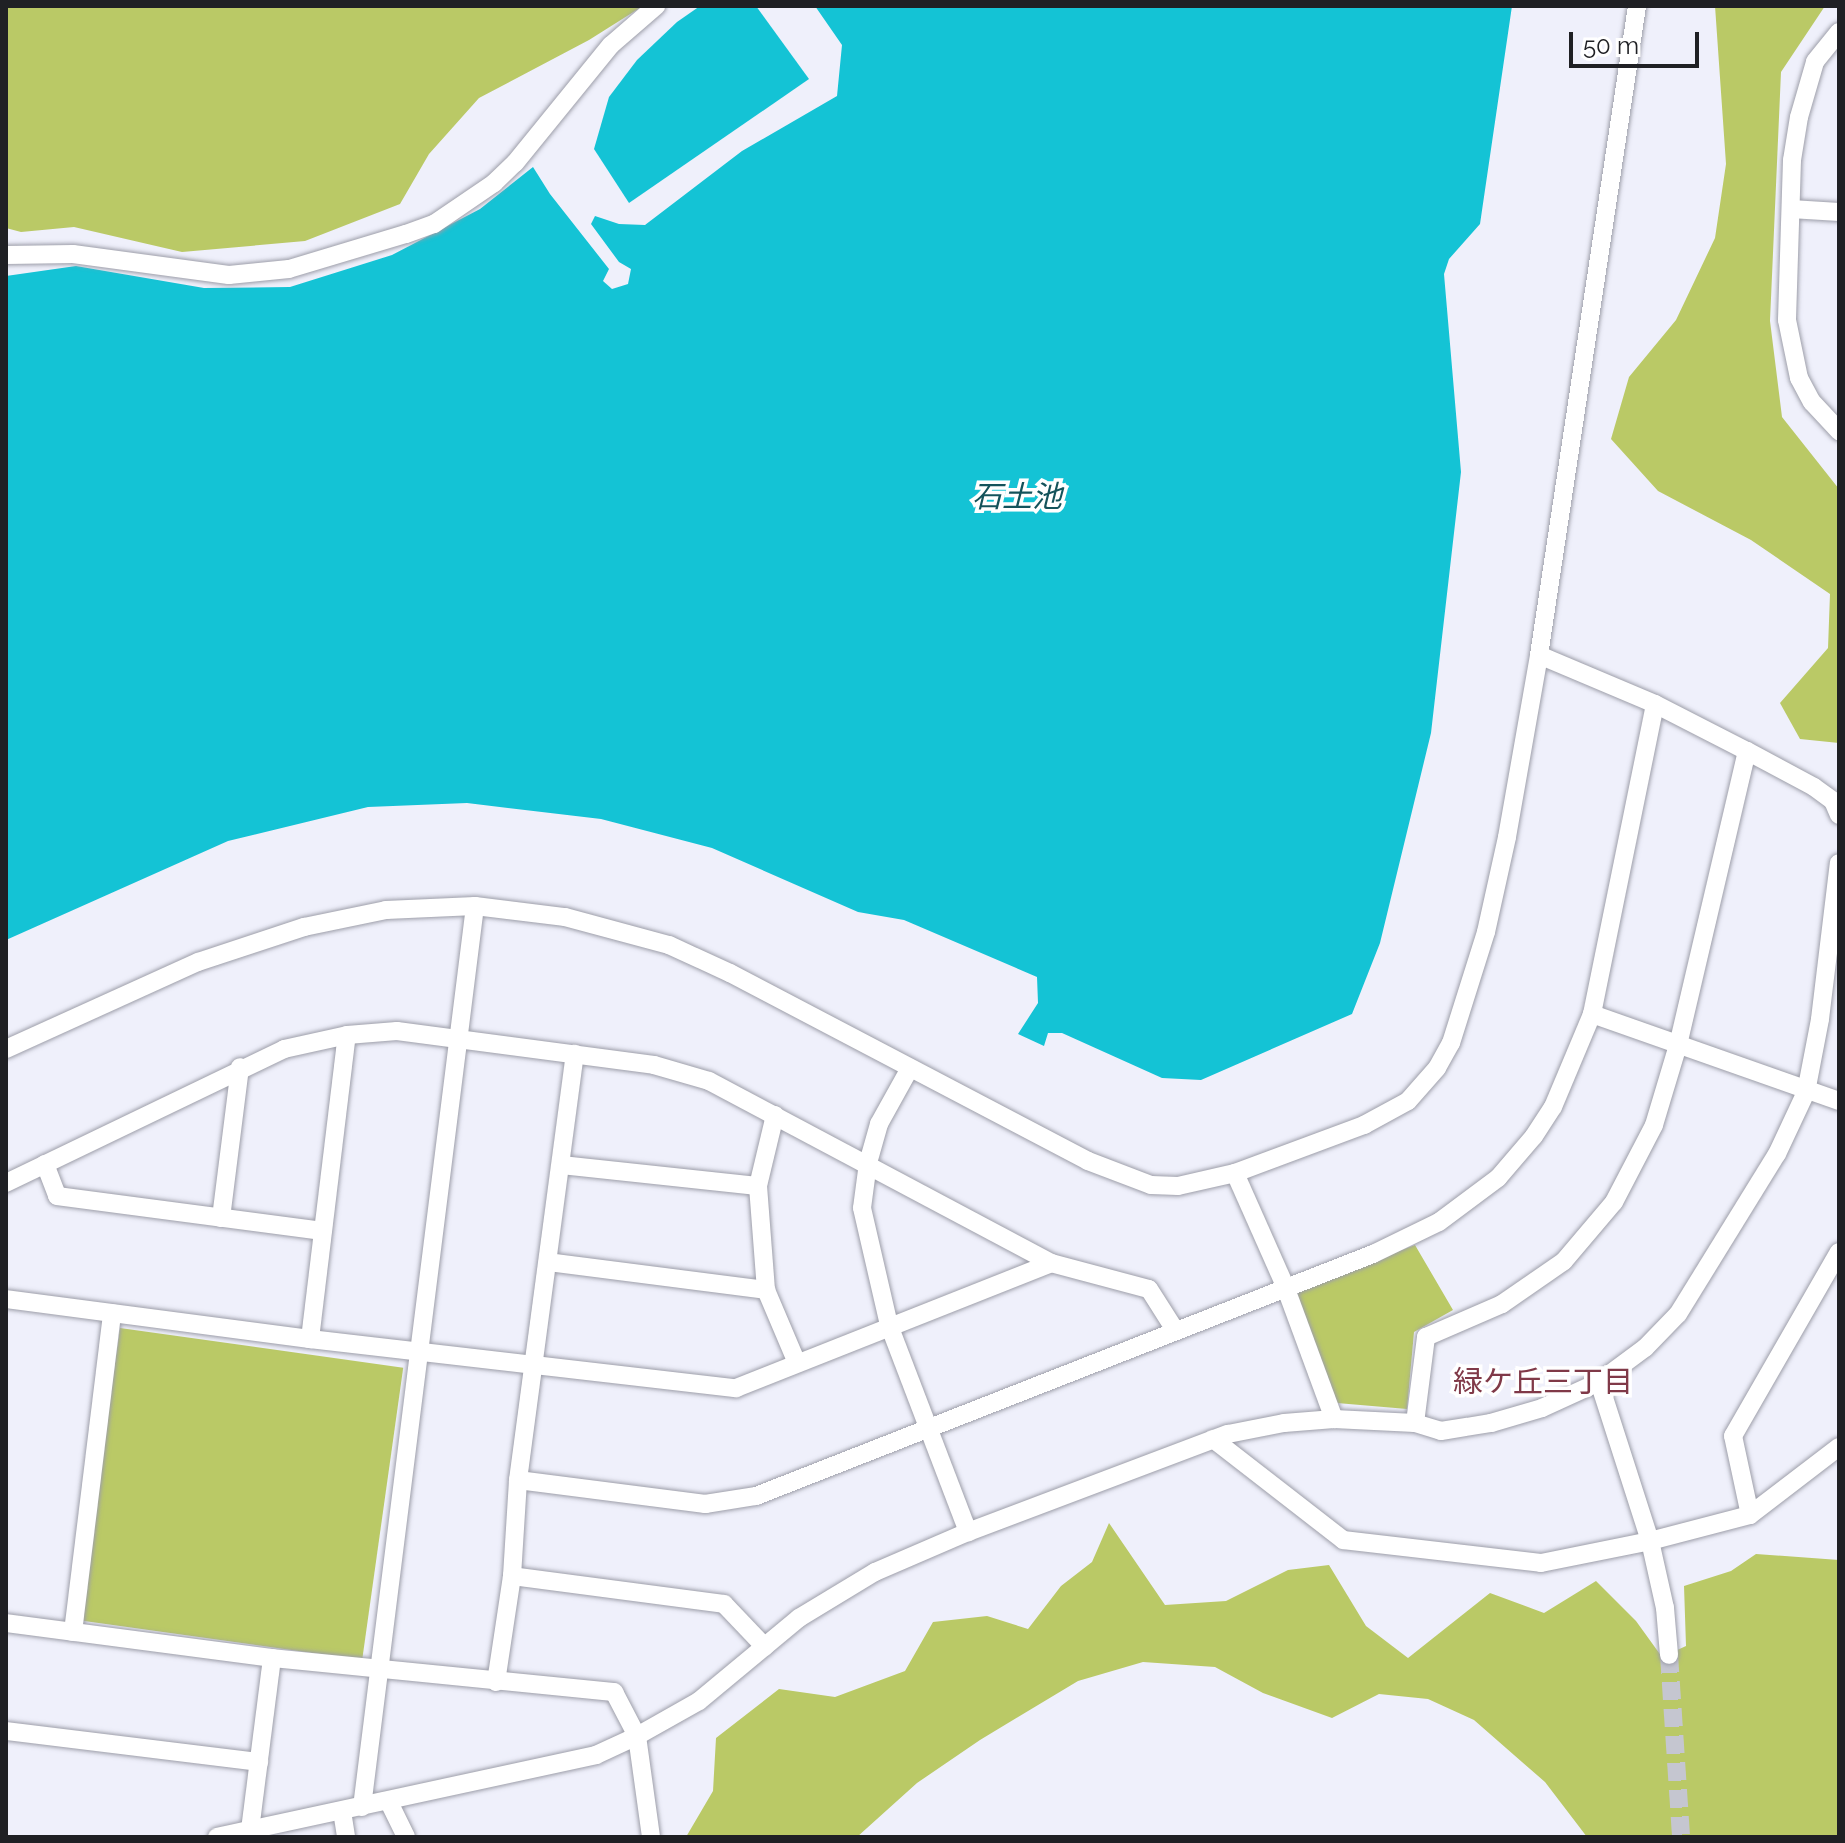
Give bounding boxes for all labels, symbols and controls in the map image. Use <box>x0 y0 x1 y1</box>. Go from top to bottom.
scale bar <box>1573 16 1703 66</box>
text: 50 m <box>1583 31 1639 60</box>
water label: 石土池 <box>972 479 1062 515</box>
district label: 緑ケ丘三丁目 <box>1453 1364 1633 1400</box>

